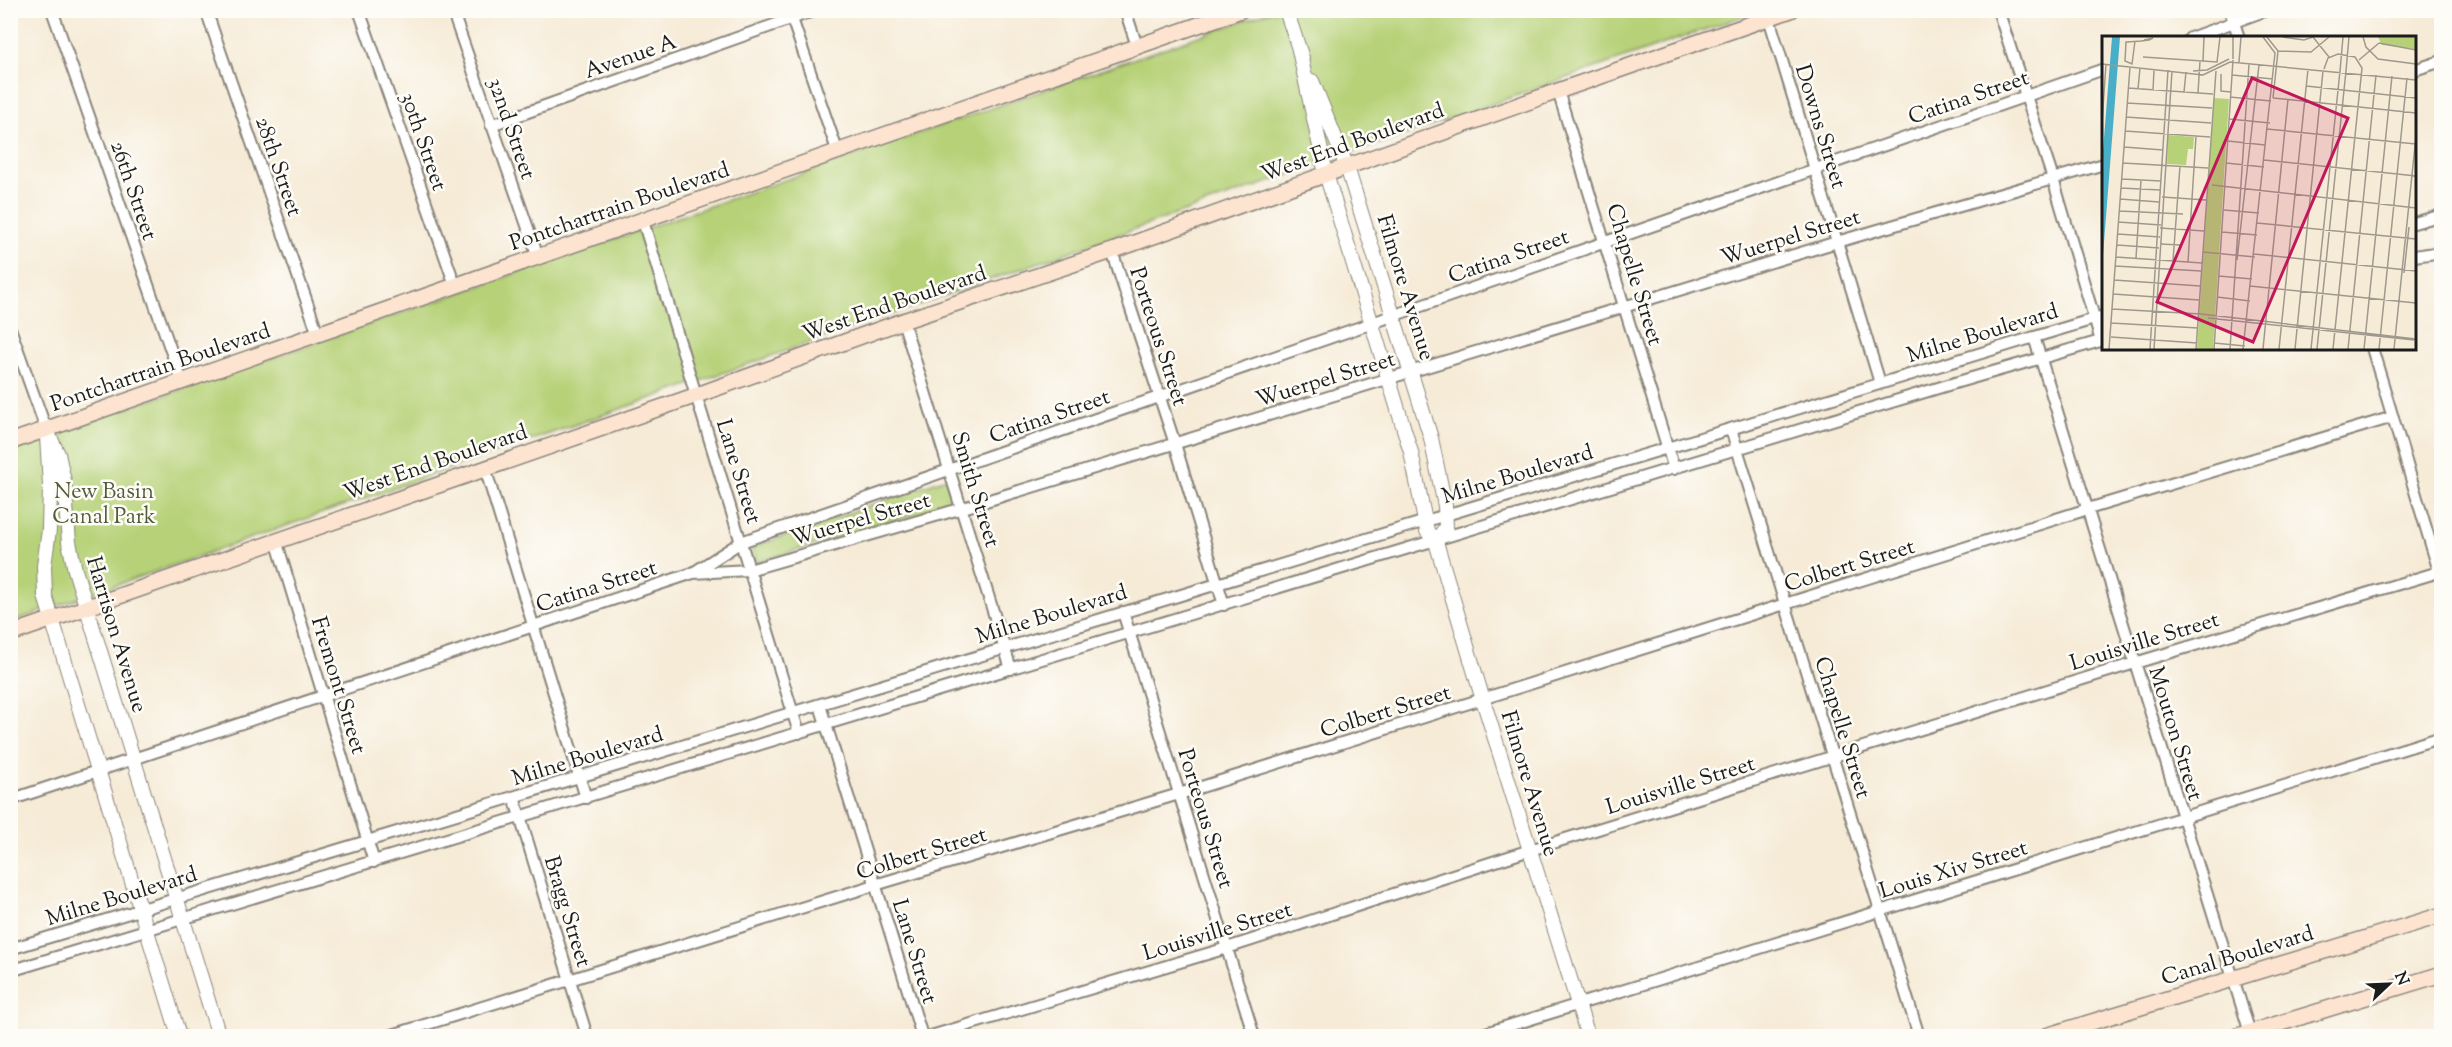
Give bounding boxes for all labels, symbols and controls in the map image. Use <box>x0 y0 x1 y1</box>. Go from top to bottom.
street label: Avenue A <box>580 27 682 89</box>
inset map <box>2102 36 2416 350</box>
street label: Downs Street <box>1785 61 1853 193</box>
street label: Catina Street <box>1904 63 2034 134</box>
street label: 32nd Street <box>478 74 543 185</box>
street label: 30th Street <box>390 88 454 196</box>
street label: West End Boulevard <box>1257 96 1449 192</box>
street label: 28th Street <box>245 113 309 221</box>
street label: 26th Street <box>100 137 164 245</box>
street label: Pontchartrain Boulevard <box>506 155 734 261</box>
street label: Chapelle Street <box>1596 200 1670 350</box>
street label: Wuerpel Street <box>1717 202 1865 275</box>
street label: Filmore Avenue <box>1367 211 1441 365</box>
street label: Catina Street <box>1444 222 1574 293</box>
street label: West End Boulevard <box>799 258 991 351</box>
street label: Porteous Street <box>1120 263 1195 411</box>
street label: Milne Boulevard <box>1903 297 2063 373</box>
street label: Pontchartrain Boulevard <box>47 316 275 422</box>
street label: Wuerpel Street <box>1252 344 1400 417</box>
street label: Catina Street <box>985 382 1115 453</box>
street label: Lane Street <box>706 416 768 529</box>
street label: West End Boulevard <box>340 417 532 510</box>
street label: Smith Street <box>941 428 1007 552</box>
street label: Milne Boulevard <box>1438 438 1598 514</box>
park label: New Basin Canal Park <box>52 477 156 534</box>
street label: Wuerpel Street <box>787 485 935 556</box>
street label: Colbert Street <box>1781 532 1920 602</box>
street label: Harrison Avenue <box>76 553 154 717</box>
street label: Catina Street <box>532 553 662 623</box>
street label: Milne Boulevard <box>972 578 1132 654</box>
street label: Louisville Street <box>2066 605 2224 681</box>
street label: Fremont Street <box>301 613 373 759</box>
street label: Chapelle Street <box>1804 653 1878 803</box>
street label: Mouton Street <box>2139 663 2210 805</box>
street label: Colbert Street <box>1317 678 1456 748</box>
street label: Filmore Avenue <box>1491 707 1565 861</box>
street label: Milne Boulevard <box>508 720 668 796</box>
street label: Porteous Street <box>1168 745 1241 893</box>
street label: Louisville Street <box>1602 749 1760 825</box>
street label: Colbert Street <box>853 820 992 890</box>
street label: Louis Xiv Street <box>1876 833 2032 909</box>
street label: Bragg Street <box>534 852 598 972</box>
street label: Milne Boulevard <box>42 860 202 936</box>
street label: Louisville Street <box>1139 895 1297 971</box>
street label: Lane Street <box>882 896 944 1009</box>
street label: Canal Boulevard <box>2158 918 2318 995</box>
north arrow <box>2359 954 2419 1014</box>
text: N <box>2387 969 2414 990</box>

